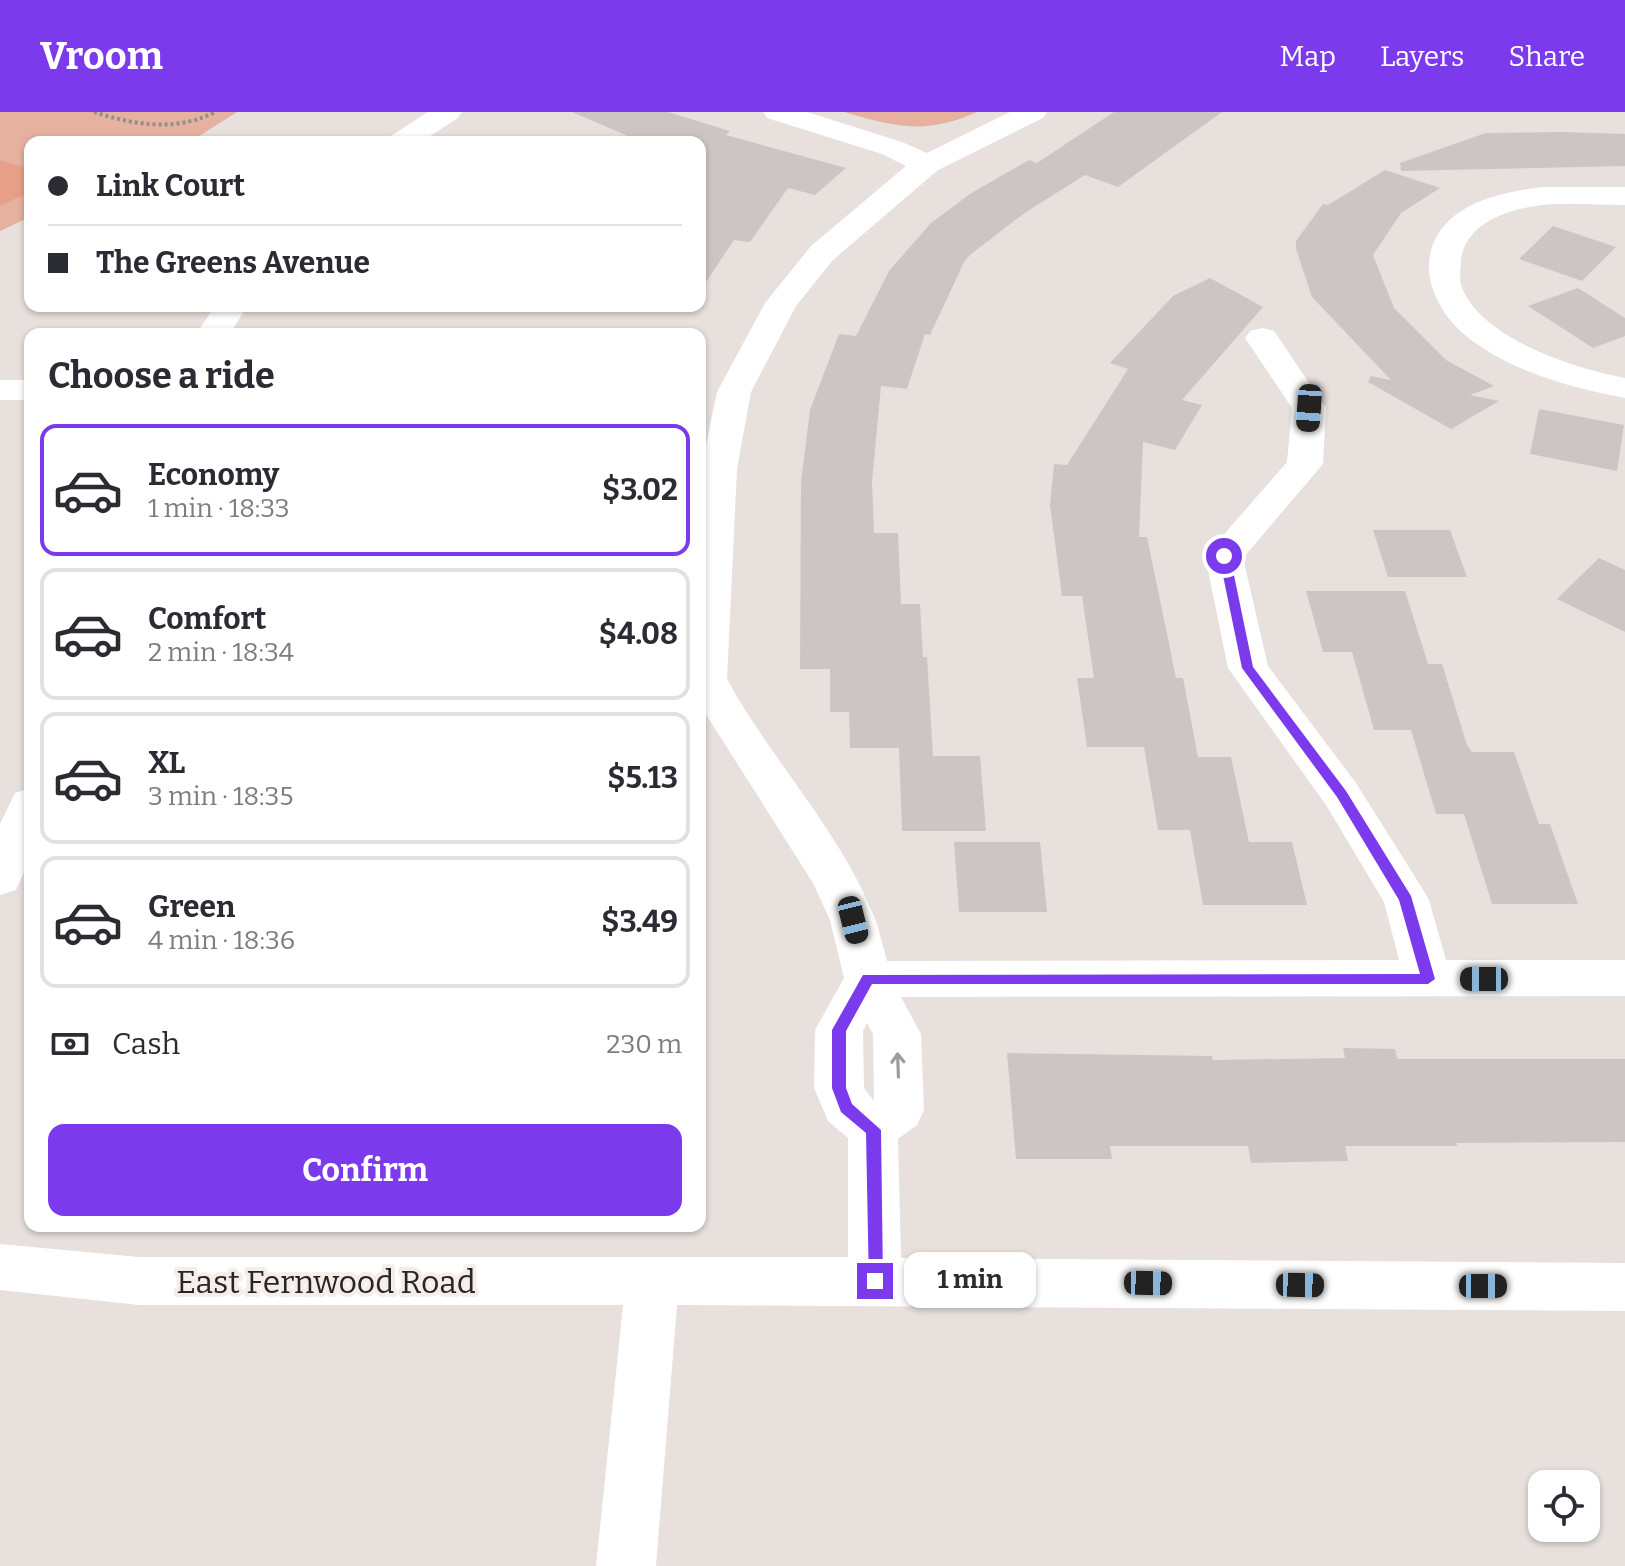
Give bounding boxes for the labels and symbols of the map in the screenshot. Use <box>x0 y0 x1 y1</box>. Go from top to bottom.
car <box>1295 383 1323 433</box>
route start <box>1206 538 1242 574</box>
car <box>836 894 870 946</box>
car <box>1460 967 1508 991</box>
one-way arrow <box>891 1052 906 1079</box>
callout: 1 min <box>903 1253 1035 1309</box>
street label: East Fernwood Road <box>176 1263 476 1301</box>
route end <box>857 1263 893 1299</box>
car <box>1124 1271 1172 1295</box>
car <box>1276 1273 1324 1297</box>
car <box>1459 1274 1507 1298</box>

